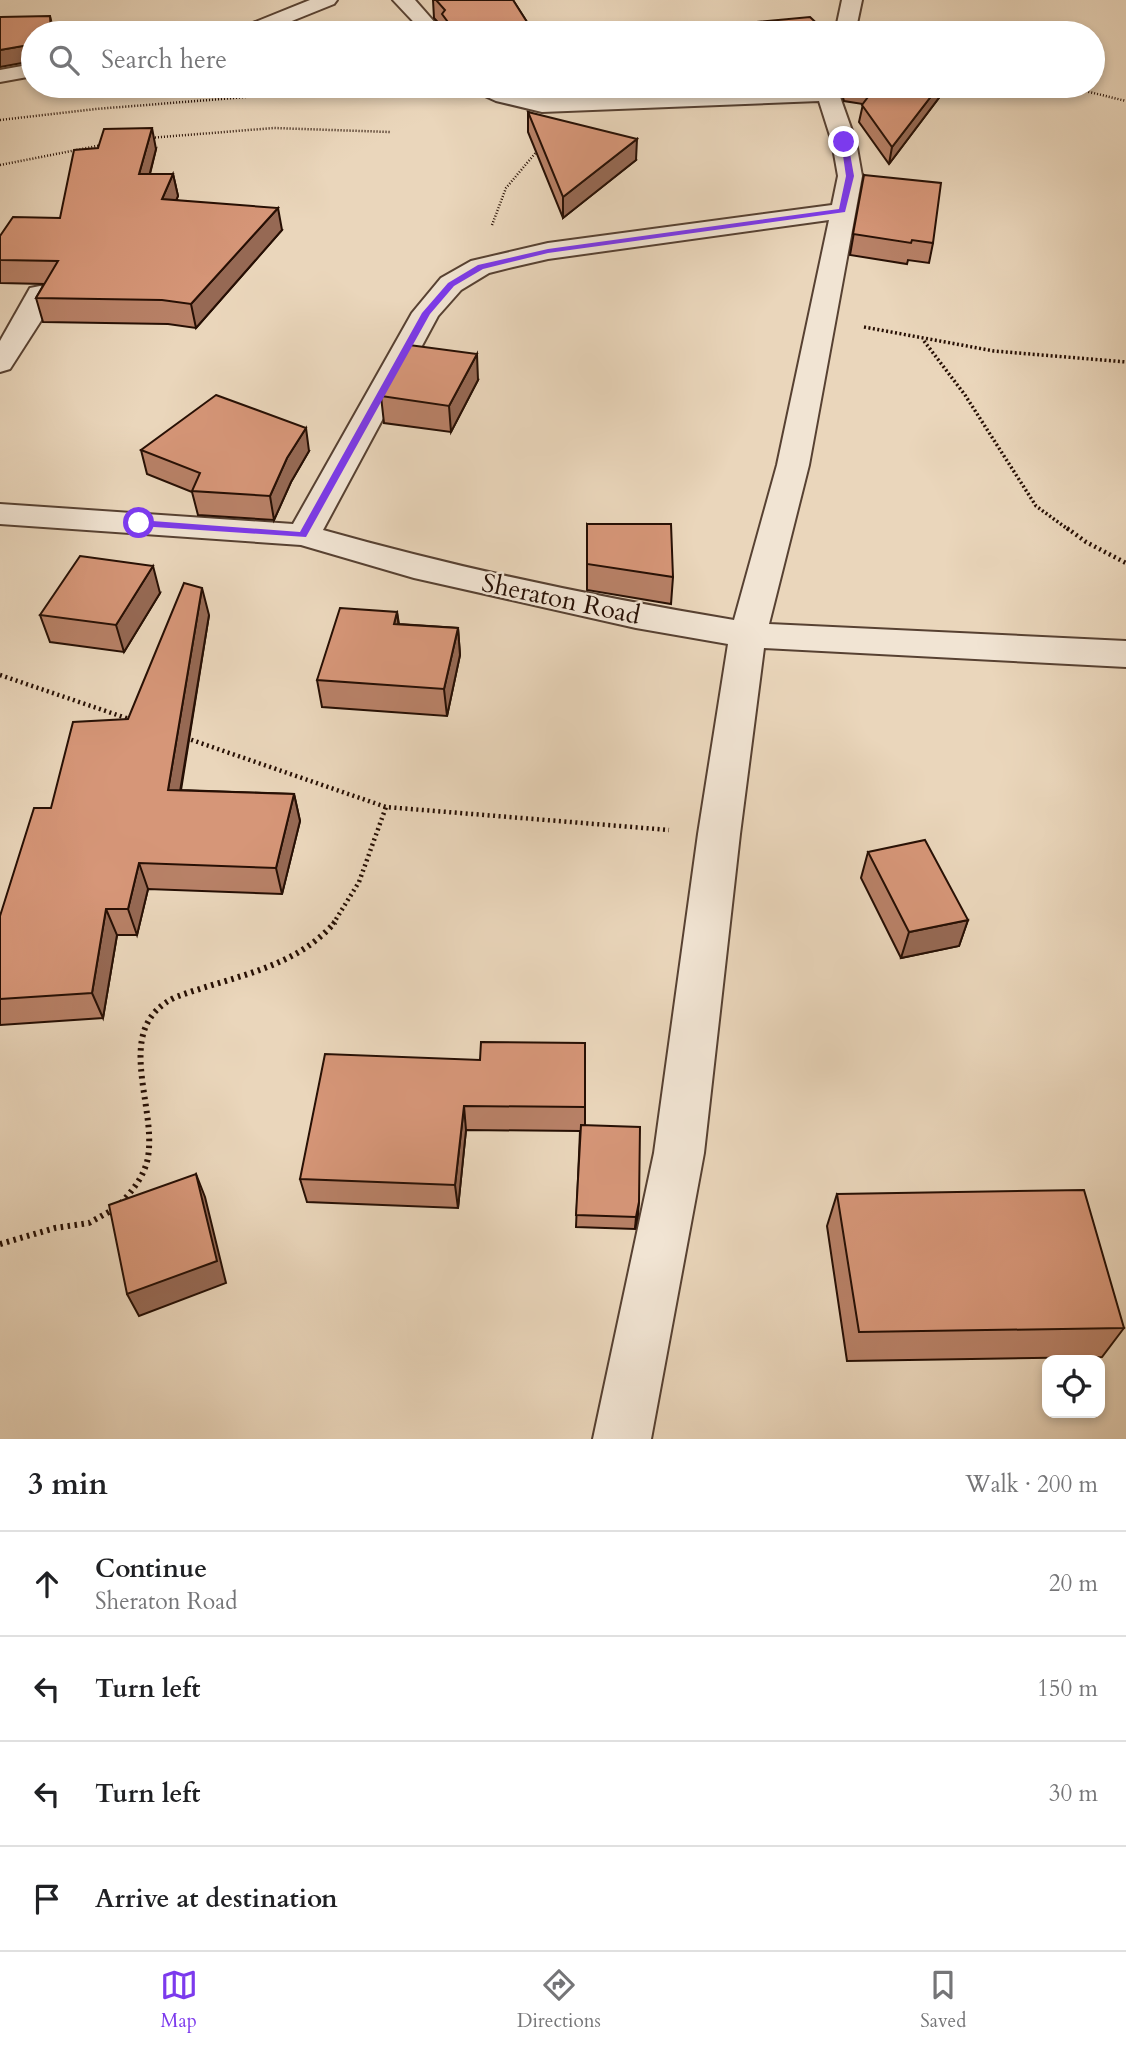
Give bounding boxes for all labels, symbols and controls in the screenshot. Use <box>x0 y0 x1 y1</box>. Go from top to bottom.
search box <box>21 21 1105 98</box>
icon: search <box>45 41 83 79</box>
text: Search here <box>101 42 227 77</box>
route end <box>828 126 859 157</box>
route start <box>123 507 154 538</box>
street label: Sheraton Road <box>479 565 644 633</box>
map controls <box>1042 1355 1105 1418</box>
button: locate <box>1042 1355 1105 1418</box>
text: 3 min <box>28 1464 108 1505</box>
text: Walk · 200 m <box>965 1469 1098 1500</box>
text: Continue <box>95 1551 207 1586</box>
icon: ahead <box>28 1565 66 1603</box>
text: 20 m <box>1049 1568 1098 1599</box>
text: Sheraton Road <box>95 1586 237 1617</box>
icon: left <box>28 1670 66 1708</box>
text: Turn left <box>95 1671 200 1706</box>
text: 150 m <box>1037 1673 1098 1704</box>
icon: left <box>28 1775 66 1813</box>
text: Turn left <box>95 1776 200 1811</box>
text: 30 m <box>1049 1778 1098 1809</box>
icon: arrive <box>28 1880 66 1918</box>
text: Arrive at destination <box>95 1881 338 1916</box>
tab: Map <box>160 1966 198 2034</box>
tab: Directions <box>517 1966 601 2034</box>
tab: Saved <box>920 1966 966 2034</box>

